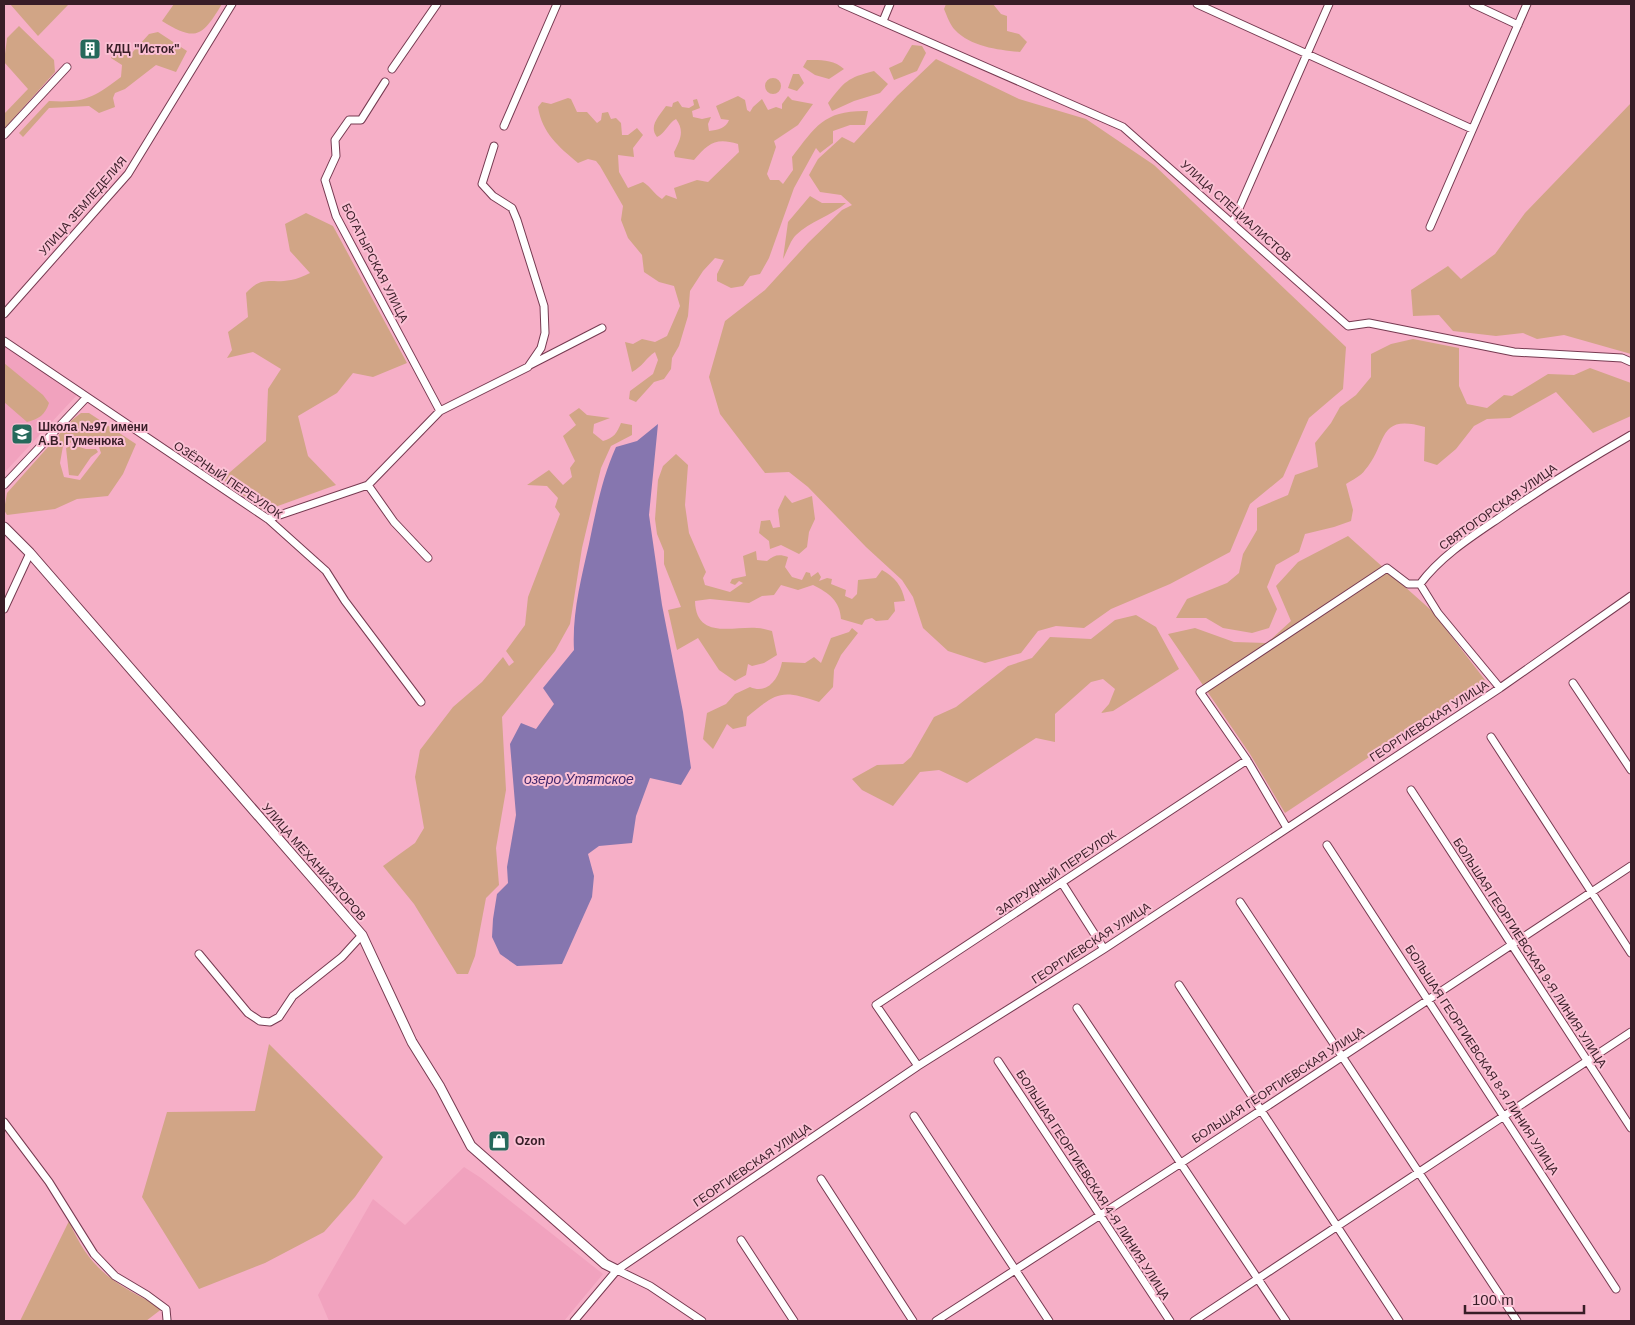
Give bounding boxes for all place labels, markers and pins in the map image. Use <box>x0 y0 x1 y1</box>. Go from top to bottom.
building icon: КДЦ "Исток" <box>78 37 102 61</box>
place label: КДЦ "Исток" <box>106 42 180 56</box>
place label: Школа №97 имени А.В. Гуменюка <box>38 420 148 448</box>
school or university icon: Школа №97 имени А.В. Гуменюка <box>10 422 34 446</box>
shop icon: Ozon <box>487 1129 511 1153</box>
place label: Ozon <box>515 1134 545 1148</box>

